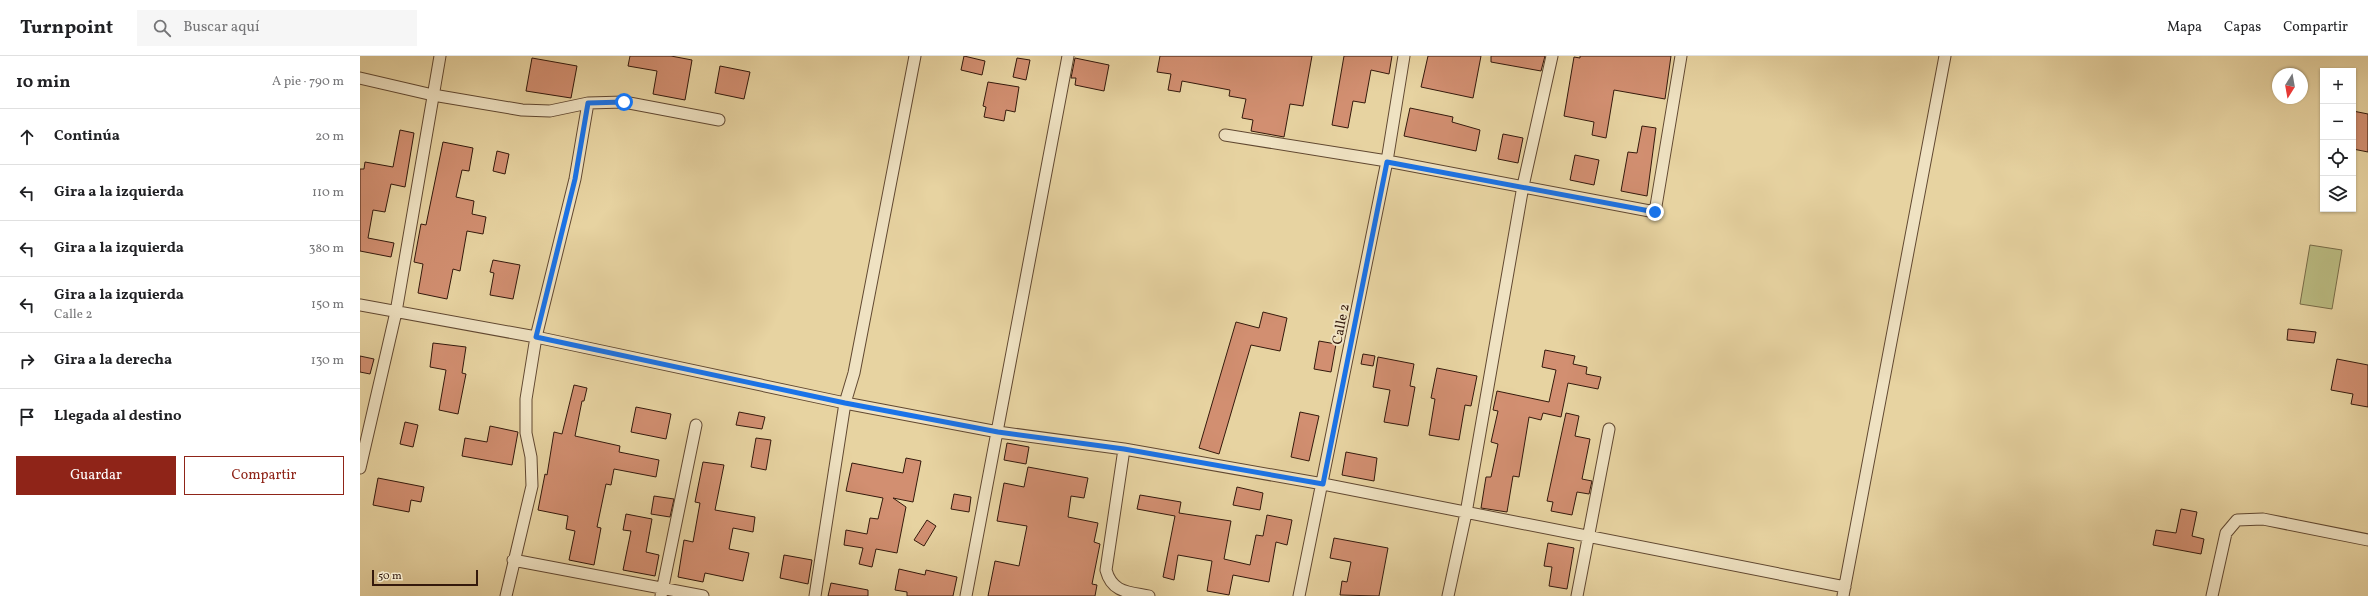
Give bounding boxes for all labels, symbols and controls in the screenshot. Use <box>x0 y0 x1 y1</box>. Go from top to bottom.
search box <box>137 10 417 46</box>
text: Turnpoint <box>20 15 113 41</box>
icon: search <box>151 17 173 39</box>
text: Buscar aquí <box>183 17 259 38</box>
text: Mapa <box>2167 18 2202 37</box>
text: Capas <box>2224 18 2261 37</box>
text: Compartir <box>2283 18 2348 37</box>
north arrow <box>2272 68 2308 104</box>
map controls <box>2320 68 2356 212</box>
button: + <box>2320 68 2356 104</box>
text: 10 min <box>16 71 70 94</box>
text: A pie · 790 m <box>272 73 344 91</box>
route start <box>615 93 633 111</box>
button: − <box>2320 104 2356 140</box>
icon: ahead <box>16 126 38 148</box>
text: Continúa <box>54 126 120 147</box>
text: 20 m <box>315 128 344 146</box>
button: locate <box>2320 140 2356 176</box>
button: layers <box>2320 176 2356 212</box>
icon: left <box>16 182 38 204</box>
text: Gira a la izquierda <box>54 182 184 203</box>
text: 110 m <box>312 184 344 202</box>
route end <box>1646 203 1664 221</box>
icon: left <box>16 238 38 260</box>
text: Gira a la izquierda <box>54 238 184 259</box>
text: 380 m <box>309 240 344 258</box>
text: Gira a la izquierda <box>54 285 184 306</box>
icon: left <box>16 294 38 316</box>
text: 150 m <box>311 296 344 314</box>
street label: Calle 2 <box>1328 302 1355 346</box>
text: Calle 2 <box>54 306 92 324</box>
icon: right <box>16 350 38 372</box>
text: Gira a la derecha <box>54 350 172 371</box>
text: 130 m <box>311 352 344 370</box>
icon: arrive <box>16 406 38 428</box>
text: Llegada al destino <box>54 406 182 427</box>
button: Guardar <box>16 456 176 495</box>
button: Compartir <box>184 456 344 495</box>
scale bar <box>372 568 478 587</box>
text: 50 m <box>378 569 402 584</box>

